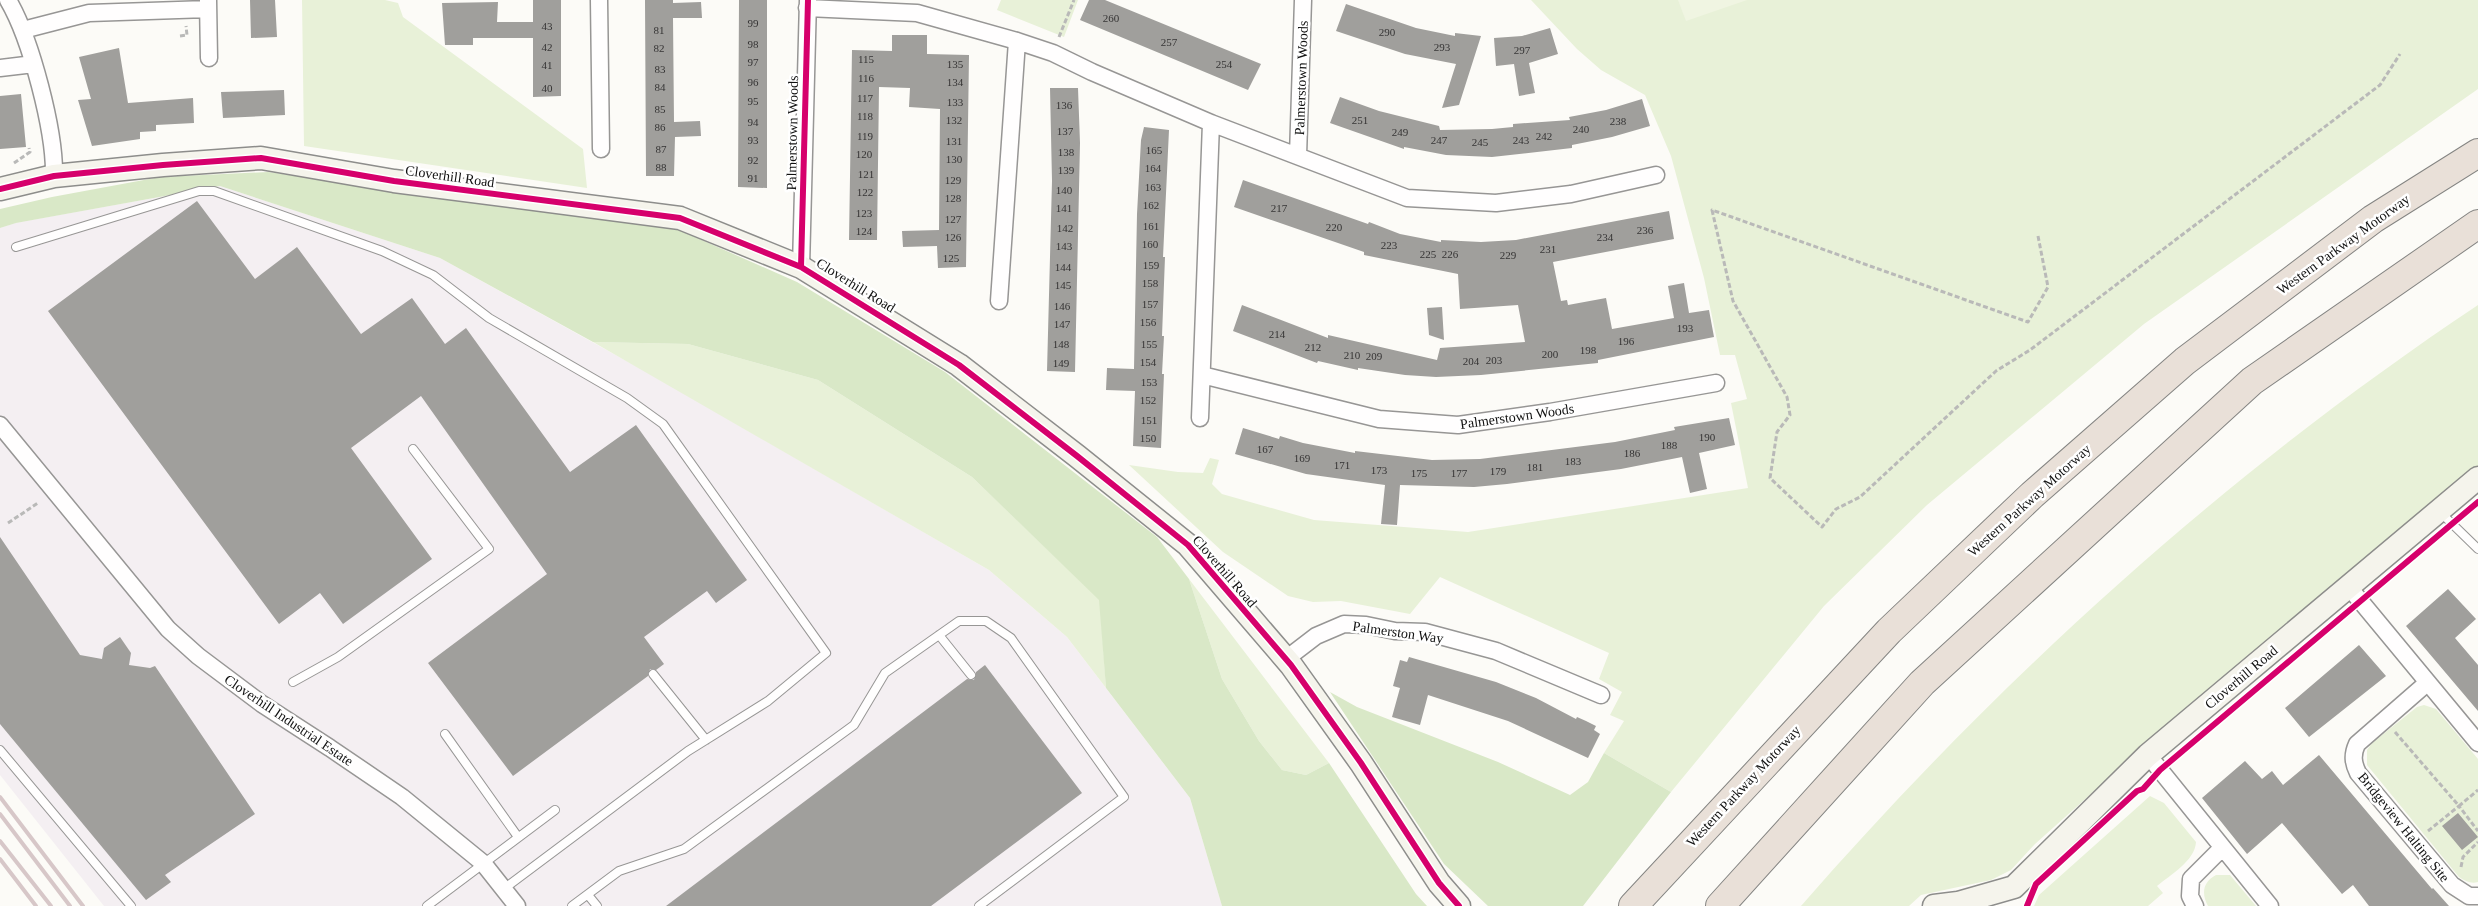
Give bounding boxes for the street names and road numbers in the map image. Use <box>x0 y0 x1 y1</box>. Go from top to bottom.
street label: Palmerstown Woods <box>1292 20 1311 136</box>
street label: Palmerstown Woods <box>784 75 801 191</box>
street label: Cloverhill Road <box>404 163 495 190</box>
street label: Western Parkway Motorway <box>2274 191 2412 297</box>
street label: Cloverhill Road <box>814 255 898 316</box>
street label: Palmerstown Woods <box>1459 401 1575 432</box>
street label: Western Parkway Motorway <box>1965 441 2094 559</box>
street label: Cloverhill Road <box>1189 533 1260 610</box>
street label: Palmerston Way <box>1352 619 1444 646</box>
street label: Cloverhill Road <box>2202 643 2281 712</box>
street label: Cloverhill Industrial Estate <box>222 672 356 769</box>
street label: Western Parkway Motorway <box>1683 723 1803 850</box>
street label: Bridgeview Halting Site <box>2355 770 2452 885</box>

